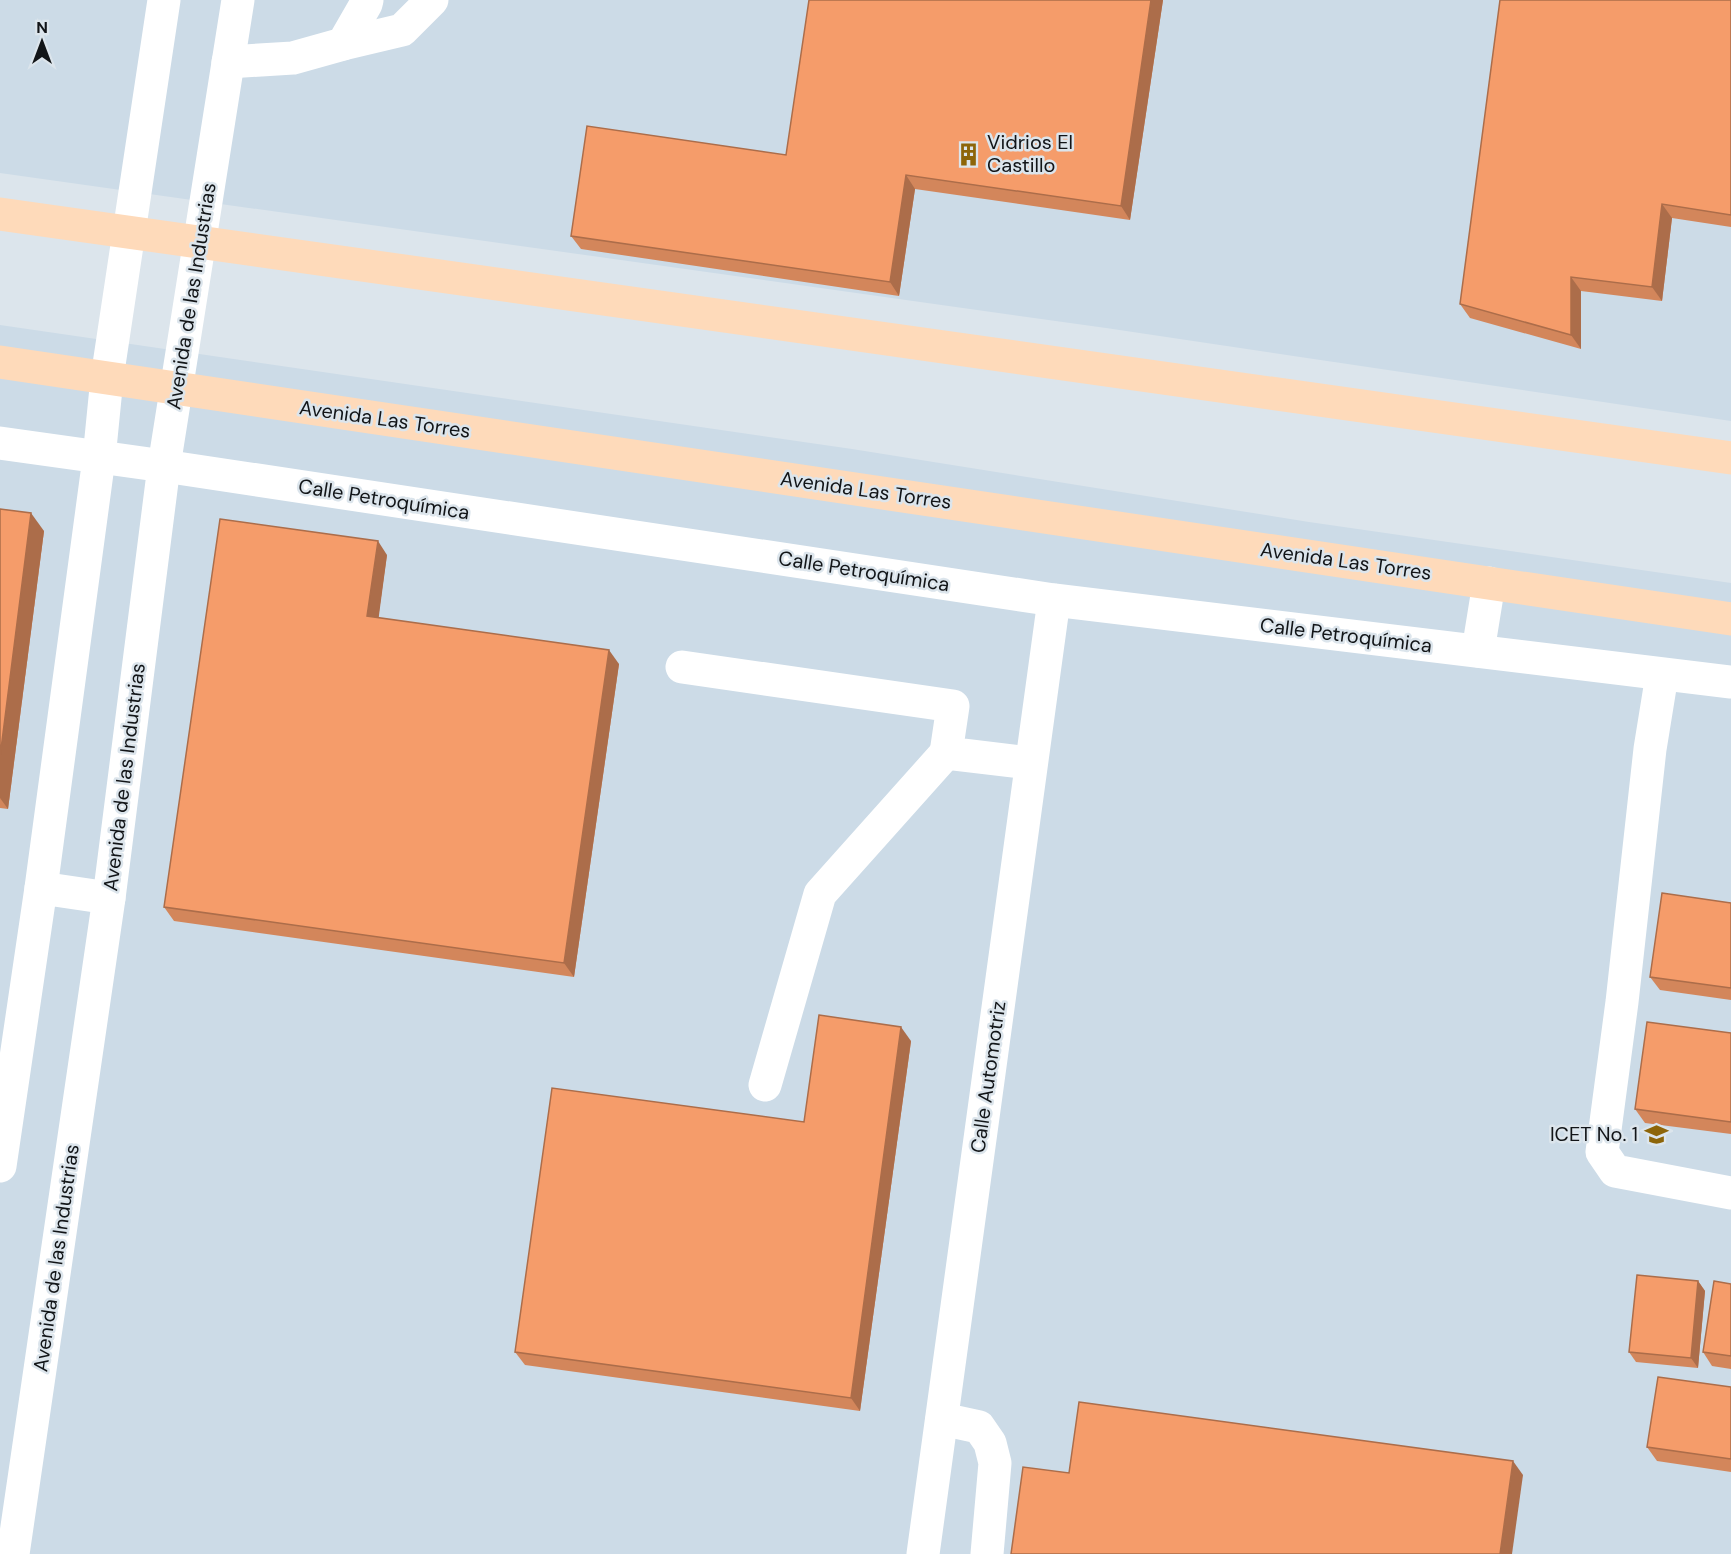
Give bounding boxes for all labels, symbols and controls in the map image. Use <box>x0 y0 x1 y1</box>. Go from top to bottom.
north arrow <box>12 12 72 72</box>
text: N <box>36 17 48 38</box>
place label: Vidrios El Castillo <box>987 129 1073 178</box>
building icon: Vidrios El Castillo <box>956 141 982 167</box>
street label: Avenida de las Industrias <box>160 181 222 411</box>
street label: Avenida Las Torres <box>298 394 472 444</box>
street label: Avenida Las Torres <box>779 465 953 515</box>
street label: Calle Petroquímica <box>297 473 471 525</box>
street label: Avenida Las Torres <box>1259 536 1433 586</box>
street label: Calle Petroquímica <box>777 545 951 597</box>
street label: Calle Petroquímica <box>1259 612 1433 658</box>
street label: Avenida de las Industrias <box>97 662 151 892</box>
street label: Calle Automotriz <box>964 999 1012 1155</box>
place label: ICET No. 1 <box>1550 1121 1638 1147</box>
school or university icon: ICET No. 1 <box>1643 1121 1669 1147</box>
street label: Avenida de las Industrias <box>27 1143 85 1373</box>

